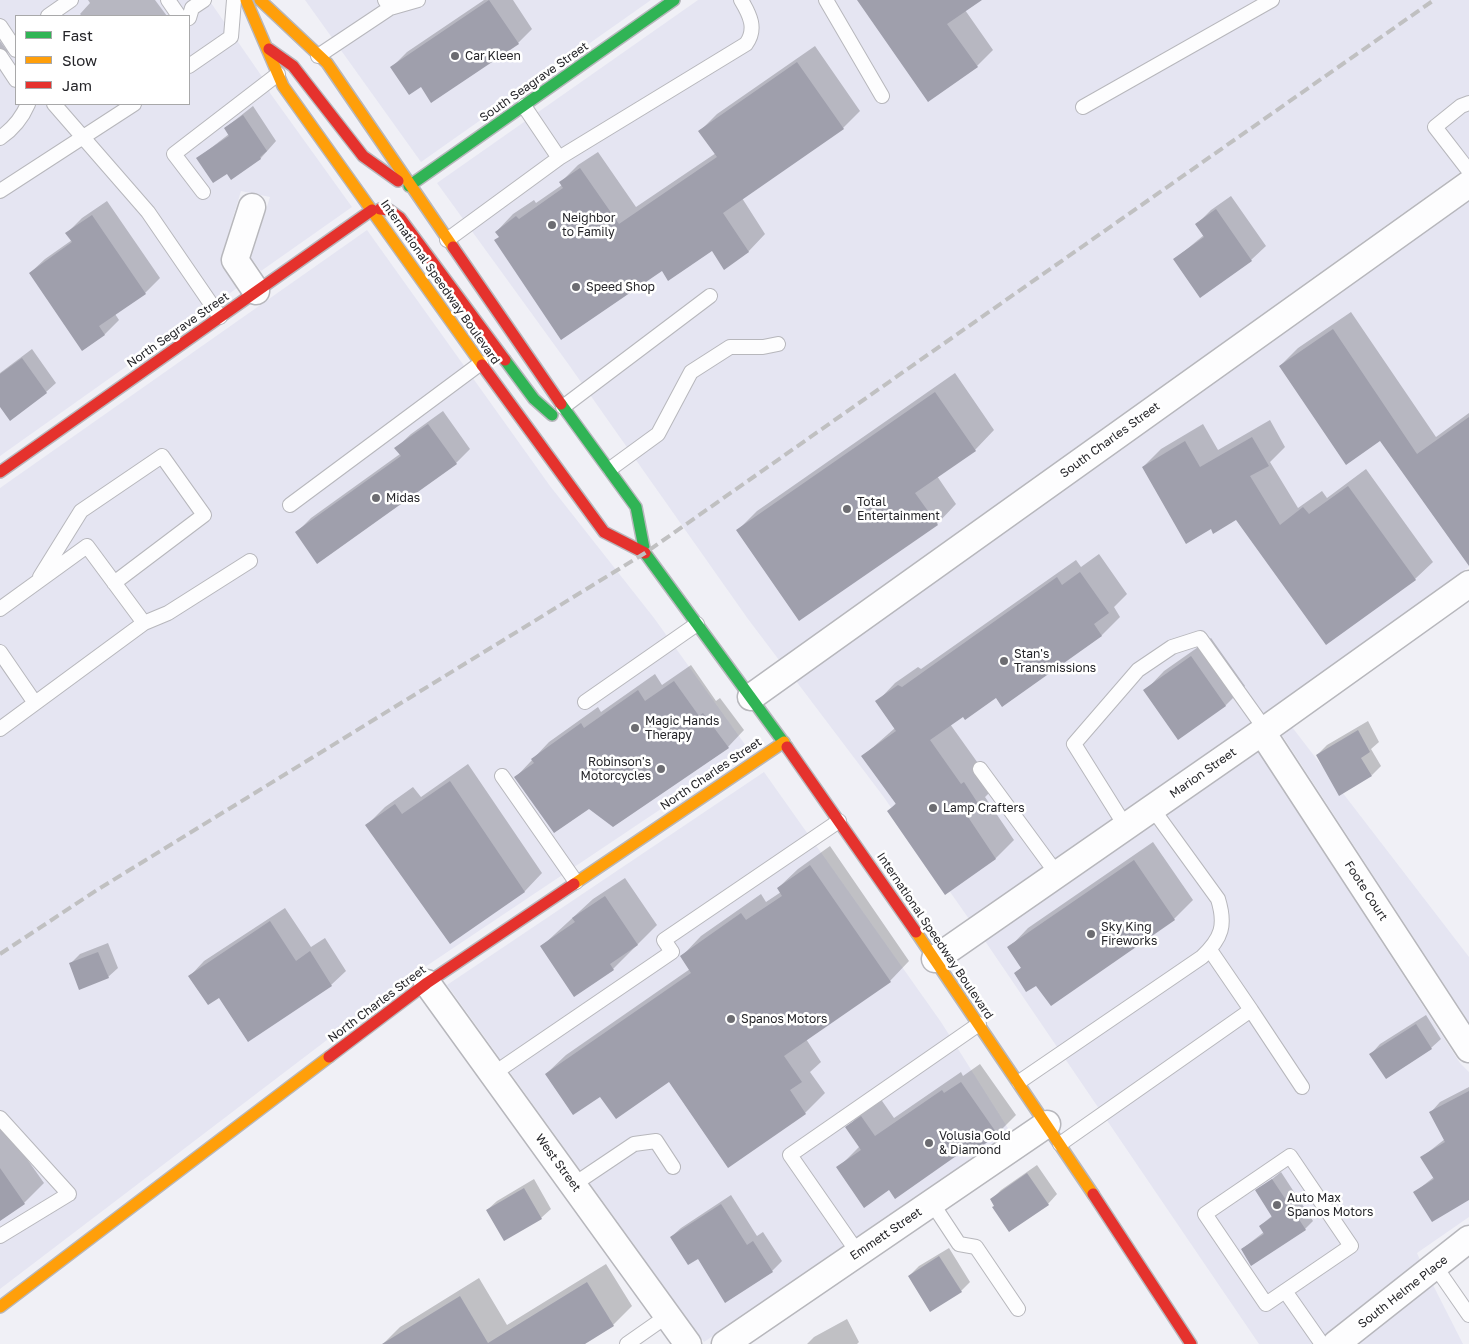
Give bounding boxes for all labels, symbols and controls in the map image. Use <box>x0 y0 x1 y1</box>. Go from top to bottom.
legend <box>15 15 190 105</box>
text: Fast <box>62 26 93 44</box>
street label: South Seagrave Street <box>477 39 591 125</box>
place label: Car Kleen <box>465 49 521 63</box>
marker: Car Kleen <box>449 50 461 62</box>
text: Slow <box>62 51 97 69</box>
text: Jam <box>62 76 92 94</box>
street label: International Speedway Boulevard <box>377 197 503 367</box>
place label: Neighbor to Family <box>562 211 615 239</box>
marker: Neighbor to Family <box>546 219 558 231</box>
place label: Speed Shop <box>586 280 655 294</box>
marker: Speed Shop <box>570 281 582 293</box>
street label: North Segrave Street <box>124 289 232 371</box>
street label: South Charles Street <box>1057 399 1163 481</box>
place label: Midas <box>386 491 420 505</box>
marker: Midas <box>370 492 382 504</box>
place label: Total Entertainment <box>857 495 940 523</box>
marker: Total Entertainment <box>841 503 853 515</box>
place label: Stan's Transmissions <box>1014 647 1096 675</box>
marker: Stan's Transmissions <box>998 655 1010 667</box>
place label: Magic Hands Therapy <box>645 714 719 742</box>
marker: Magic Hands Therapy <box>629 722 641 734</box>
street label: North Charles Street <box>658 735 764 813</box>
street label: Marion Street <box>1167 745 1239 801</box>
place label: Robinson's Motorcycles <box>581 755 651 783</box>
marker: Robinson's Motorcycles <box>655 763 667 775</box>
place label: Lamp Crafters <box>943 801 1025 815</box>
marker: Lamp Crafters <box>927 802 939 814</box>
street label: International Speedway Boulevard <box>874 850 996 1022</box>
street label: Foote Court <box>1341 858 1391 924</box>
place label: Sky King Fireworks <box>1101 920 1157 948</box>
marker: Sky King Fireworks <box>1085 928 1097 940</box>
street label: North Charles Street <box>325 962 429 1046</box>
place label: Spanos Motors <box>741 1012 827 1026</box>
marker: Spanos Motors <box>725 1013 737 1025</box>
place label: Volusia Gold & Diamond <box>939 1129 1011 1157</box>
street label: West Street <box>532 1131 584 1195</box>
marker: Volusia Gold & Diamond <box>923 1137 935 1149</box>
place label: Auto Max Spanos Motors <box>1287 1191 1373 1219</box>
marker: Auto Max Spanos Motors <box>1271 1199 1283 1211</box>
street label: Emmett Street <box>847 1205 925 1263</box>
street label: South Helme Place <box>1355 1253 1451 1331</box>

